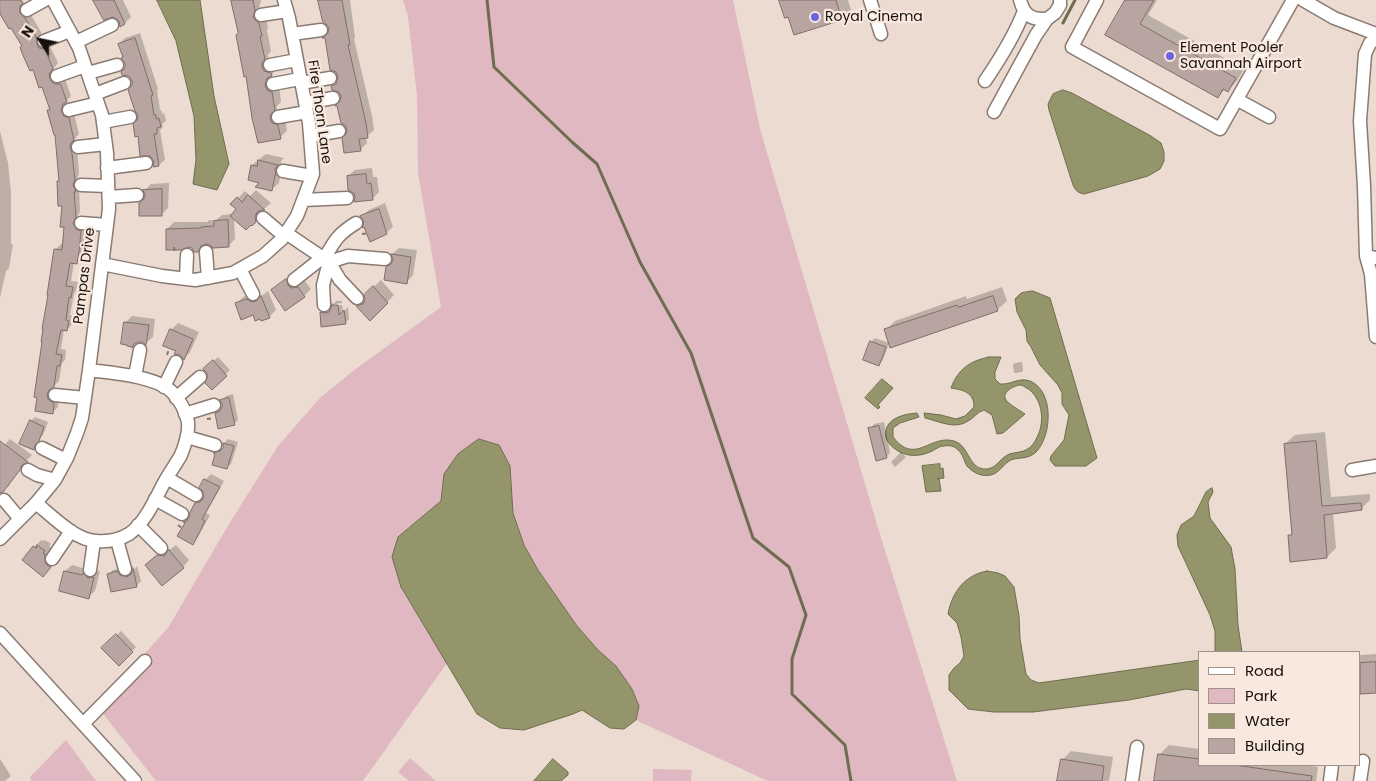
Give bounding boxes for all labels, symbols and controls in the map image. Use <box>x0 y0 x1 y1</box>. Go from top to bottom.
place label: Royal Cinema <box>825 9 923 25</box>
marker: Royal Cinema <box>809 11 821 23</box>
north arrow <box>15 15 65 65</box>
text: N <box>16 22 39 42</box>
place label: Element Pooler Savannah Airport <box>1180 40 1302 72</box>
marker: Element Pooler Savannah Airport <box>1164 50 1176 62</box>
street label: Fire Thorn Lane <box>303 59 335 165</box>
street label: Pampas Drive <box>71 227 99 325</box>
legend <box>1198 651 1361 766</box>
text: Road <box>1245 660 1284 681</box>
text: Park <box>1245 685 1277 706</box>
text: Water <box>1245 710 1290 731</box>
text: Building <box>1245 735 1305 756</box>

